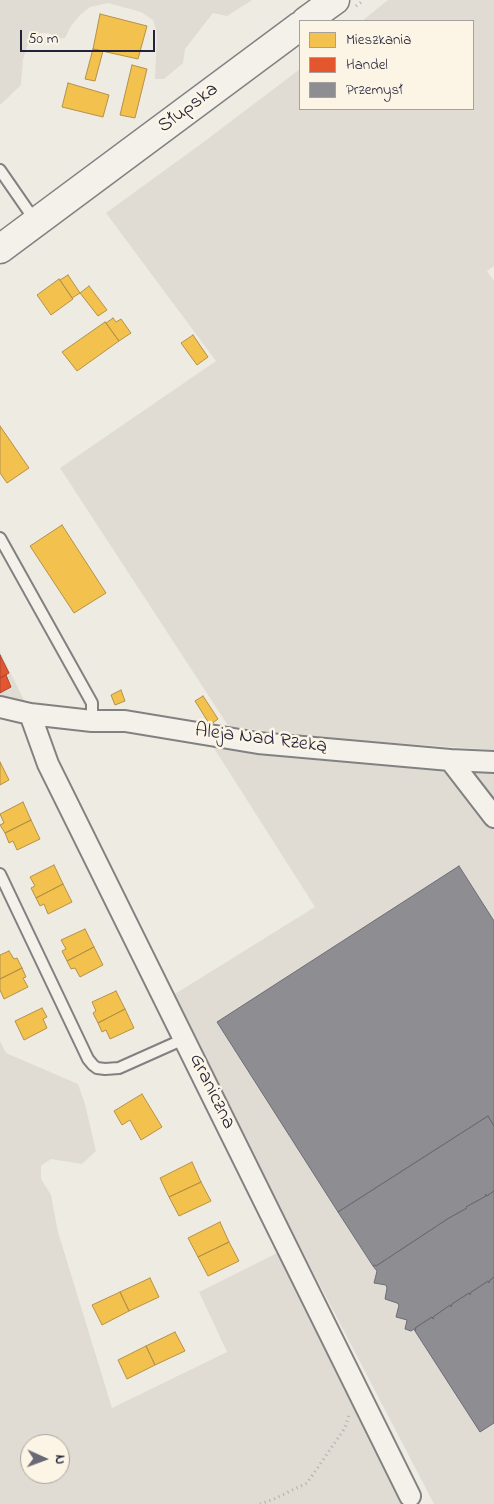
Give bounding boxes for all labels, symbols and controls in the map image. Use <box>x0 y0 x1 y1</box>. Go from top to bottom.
scale bar <box>22 20 158 52</box>
legend <box>299 20 474 110</box>
text: 50 m <box>28 28 58 50</box>
text: Mieszkania <box>346 29 411 51</box>
text: Handel <box>346 54 388 76</box>
street label: Słupska <box>154 79 224 139</box>
text: Przemysł <box>346 79 402 101</box>
street label: Aleja Nad Rzeką <box>194 720 328 760</box>
street label: Graniczna <box>182 1050 240 1134</box>
north arrow <box>20 1434 70 1484</box>
text: N <box>49 1454 70 1465</box>

